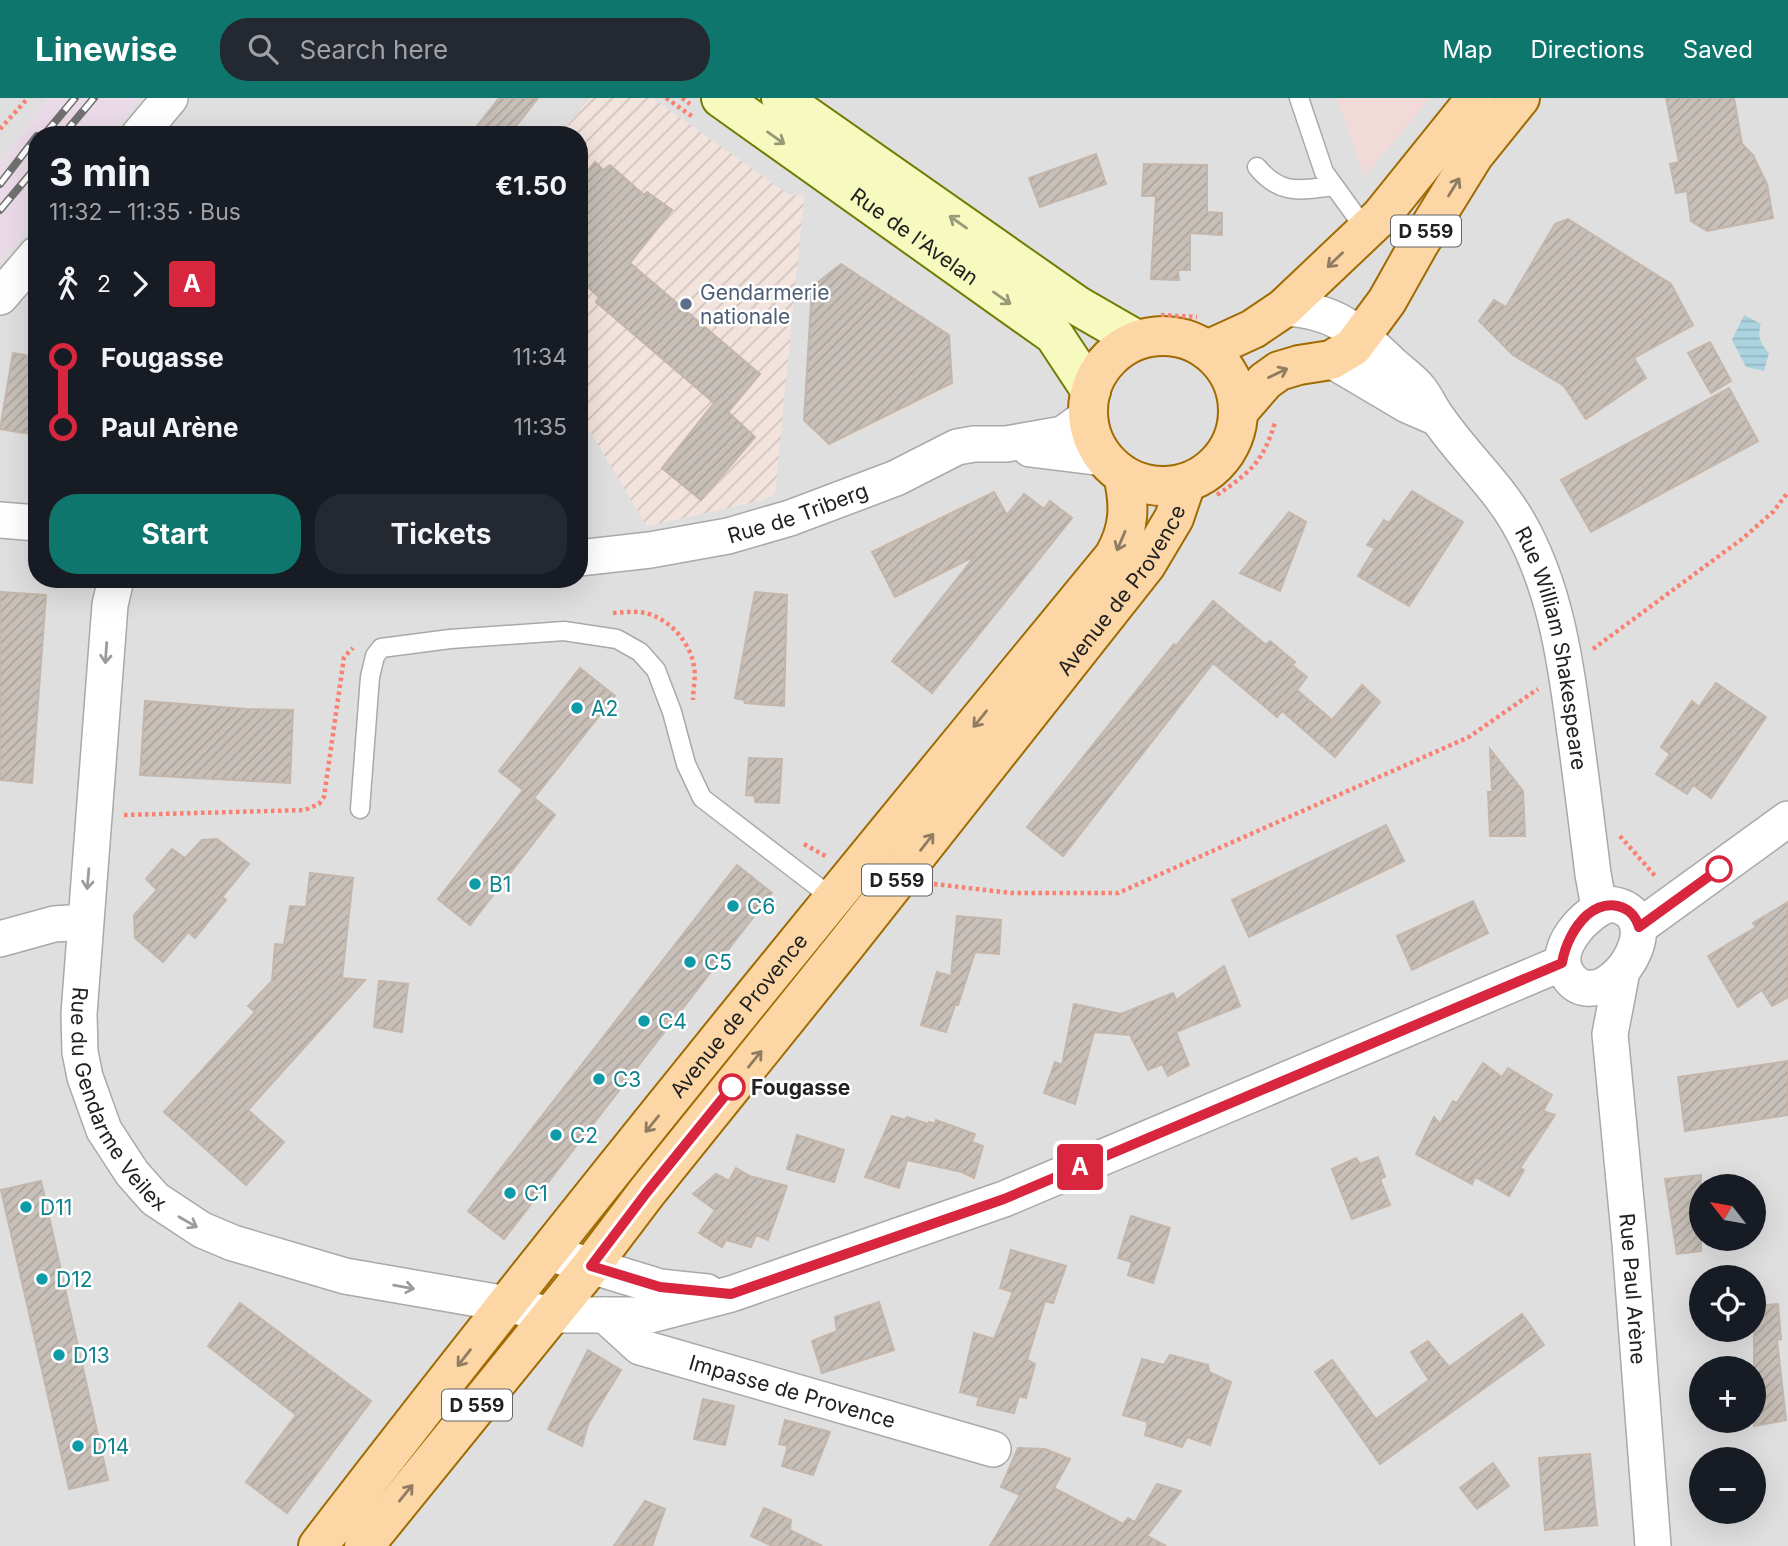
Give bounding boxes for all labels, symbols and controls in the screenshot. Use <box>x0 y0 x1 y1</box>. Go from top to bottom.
search box <box>220 18 710 81</box>
text: Linewise <box>35 29 178 69</box>
icon: search <box>244 30 282 68</box>
text: Search here <box>300 34 448 65</box>
text: Map <box>1443 35 1492 64</box>
text: Directions <box>1530 35 1645 64</box>
text: Saved <box>1683 35 1753 64</box>
one-way arrow <box>766 130 785 145</box>
text: 3 min <box>49 149 151 195</box>
text: €1.50 <box>495 170 567 201</box>
one-way arrow <box>1447 177 1461 197</box>
street label: Rue de l'Avelan <box>846 182 984 290</box>
text: 11:32 – 11:35 · Bus <box>49 198 241 226</box>
one-way arrow <box>949 215 968 229</box>
road number: D 559 <box>1391 216 1461 246</box>
one-way arrow <box>1326 251 1343 268</box>
icon: walk <box>49 265 87 303</box>
icon: forward <box>121 265 159 303</box>
text: A <box>183 269 201 298</box>
text: 2 <box>97 270 111 298</box>
place label: Gendarmerie nationale <box>700 280 829 329</box>
one-way arrow <box>992 291 1011 305</box>
marker: Gendarmerie nationale <box>678 296 694 312</box>
text: Fougasse <box>101 342 224 373</box>
text: 11:34 <box>513 343 567 371</box>
one-way arrow <box>1267 366 1288 380</box>
text: Paul Arène <box>101 412 239 443</box>
text: 11:35 <box>513 413 567 441</box>
street label: Rue de Triberg <box>725 477 871 548</box>
button: Start <box>49 494 301 574</box>
button: Tickets <box>315 494 567 574</box>
street label: Avenue de Provence <box>1051 502 1190 680</box>
street label: Rue William Shakespeare <box>1510 522 1592 771</box>
one-way arrow <box>1114 530 1127 551</box>
one-way arrow <box>99 641 112 663</box>
place label: A2 <box>591 696 618 721</box>
marker: A2 <box>569 700 585 716</box>
one-way arrow <box>972 710 988 728</box>
one-way arrow <box>919 834 934 852</box>
unlabelled marker <box>1706 856 1732 882</box>
road number: D 559 <box>862 864 932 895</box>
one-way arrow <box>81 868 94 890</box>
place label: B1 <box>489 872 511 897</box>
marker: B1 <box>467 876 483 892</box>
place label: C6 <box>747 894 775 919</box>
marker: C6 <box>725 898 741 914</box>
street label: Avenue de Provence <box>664 928 812 1102</box>
place label: C5 <box>704 950 732 975</box>
marker: C5 <box>682 954 698 970</box>
street label: Rue du Gendarme Veilex <box>66 986 171 1216</box>
place label: C4 <box>658 1009 687 1034</box>
marker: C4 <box>636 1013 652 1029</box>
one-way arrow <box>747 1050 762 1068</box>
place label: C3 <box>613 1067 641 1092</box>
marker: C3 <box>591 1071 607 1087</box>
marker: Fougasse <box>719 1074 745 1100</box>
place label: Fougasse <box>751 1075 850 1100</box>
one-way arrow <box>644 1115 660 1133</box>
place label: C2 <box>570 1123 598 1148</box>
marker: C2 <box>548 1127 564 1143</box>
line badge: A <box>1057 1144 1103 1190</box>
text: A <box>1071 1152 1089 1181</box>
north arrow <box>1689 1174 1766 1251</box>
map controls <box>1689 1174 1766 1524</box>
place label: C1 <box>524 1181 548 1206</box>
marker: C1 <box>502 1185 518 1201</box>
place label: D11 <box>40 1195 72 1220</box>
marker: D11 <box>18 1199 34 1215</box>
street label: Rue Paul Arène <box>1615 1212 1652 1365</box>
one-way arrow <box>177 1215 197 1229</box>
button: locate <box>1689 1265 1766 1342</box>
place label: D12 <box>56 1267 93 1292</box>
marker: D12 <box>34 1271 50 1287</box>
one-way arrow <box>392 1281 415 1294</box>
place label: D13 <box>73 1343 110 1368</box>
marker: D13 <box>51 1347 67 1363</box>
one-way arrow <box>456 1348 472 1366</box>
street label: Impasse de Provence <box>686 1349 899 1433</box>
button: + <box>1689 1356 1766 1433</box>
road number: D 559 <box>442 1390 512 1420</box>
place label: D14 <box>92 1434 129 1459</box>
marker: D14 <box>70 1438 86 1454</box>
button: − <box>1689 1447 1766 1524</box>
one-way arrow <box>399 1484 414 1502</box>

